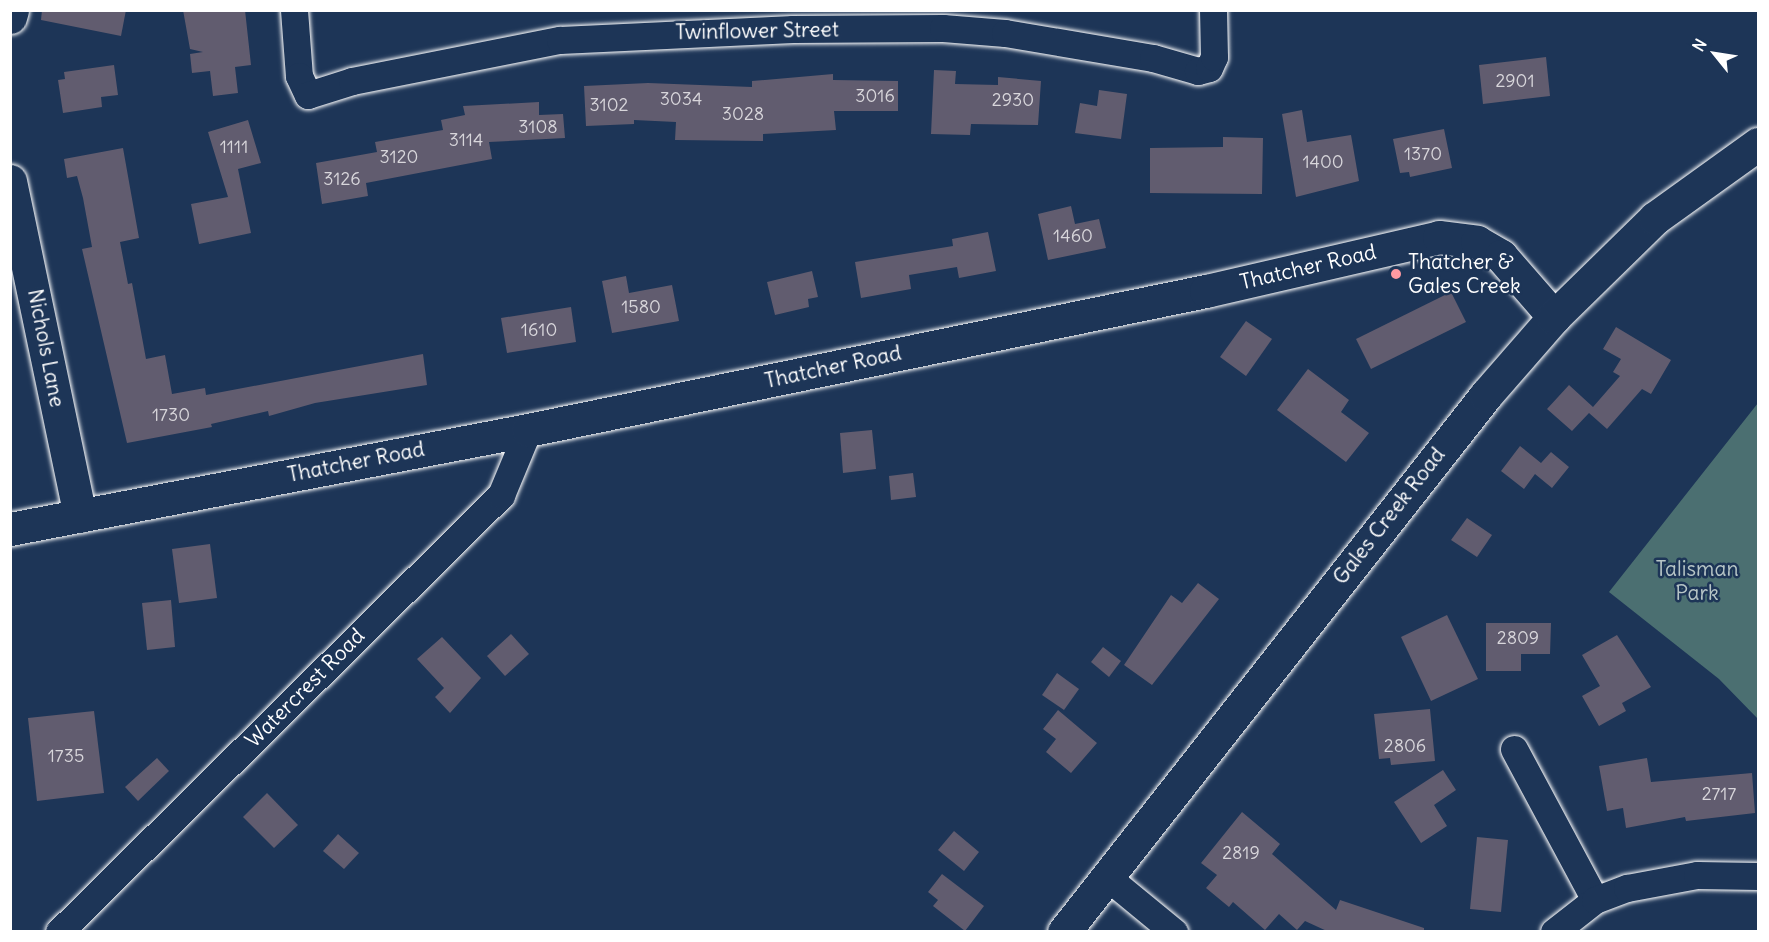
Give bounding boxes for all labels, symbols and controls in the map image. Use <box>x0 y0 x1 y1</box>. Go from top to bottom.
street label: Twinflower Street <box>675 17 839 45</box>
north arrow <box>1685 24 1745 84</box>
text: N <box>1688 35 1711 55</box>
house number: 2901 <box>1495 70 1535 92</box>
house number: 3016 <box>855 85 895 107</box>
house number: 3034 <box>660 88 702 110</box>
house number: 2930 <box>992 89 1034 111</box>
house number: 3102 <box>590 94 628 116</box>
house number: 3028 <box>722 103 764 125</box>
house number: 3108 <box>518 116 558 138</box>
house number: 3114 <box>449 129 483 151</box>
house number: 1111 <box>220 136 248 158</box>
house number: 1370 <box>1404 143 1442 165</box>
house number: 3120 <box>380 146 418 168</box>
house number: 1400 <box>1302 151 1344 173</box>
house number: 3126 <box>323 168 361 190</box>
house number: 1460 <box>1053 225 1093 247</box>
street label: Thatcher Road <box>1237 239 1379 295</box>
place label: Thatcher & Gales Creek <box>1408 249 1521 299</box>
marker: Thatcher & Gales Creek <box>1389 267 1403 281</box>
street label: Nichols Lane <box>22 287 70 409</box>
house number: 1580 <box>621 296 661 318</box>
house number: 1610 <box>521 319 557 341</box>
street label: Thatcher Road <box>762 340 904 394</box>
house number: 1730 <box>152 404 190 426</box>
street label: Thatcher Road <box>285 436 427 488</box>
street label: Gales Creek Road <box>1328 442 1450 590</box>
park label: Talisman Park <box>1655 556 1739 606</box>
street label: Watercrest Road <box>240 623 370 753</box>
house number: 2809 <box>1497 627 1539 649</box>
house number: 2806 <box>1384 735 1426 757</box>
house number: 1735 <box>48 745 84 767</box>
house number: 2717 <box>1702 783 1736 805</box>
house number: 2819 <box>1222 842 1260 864</box>

